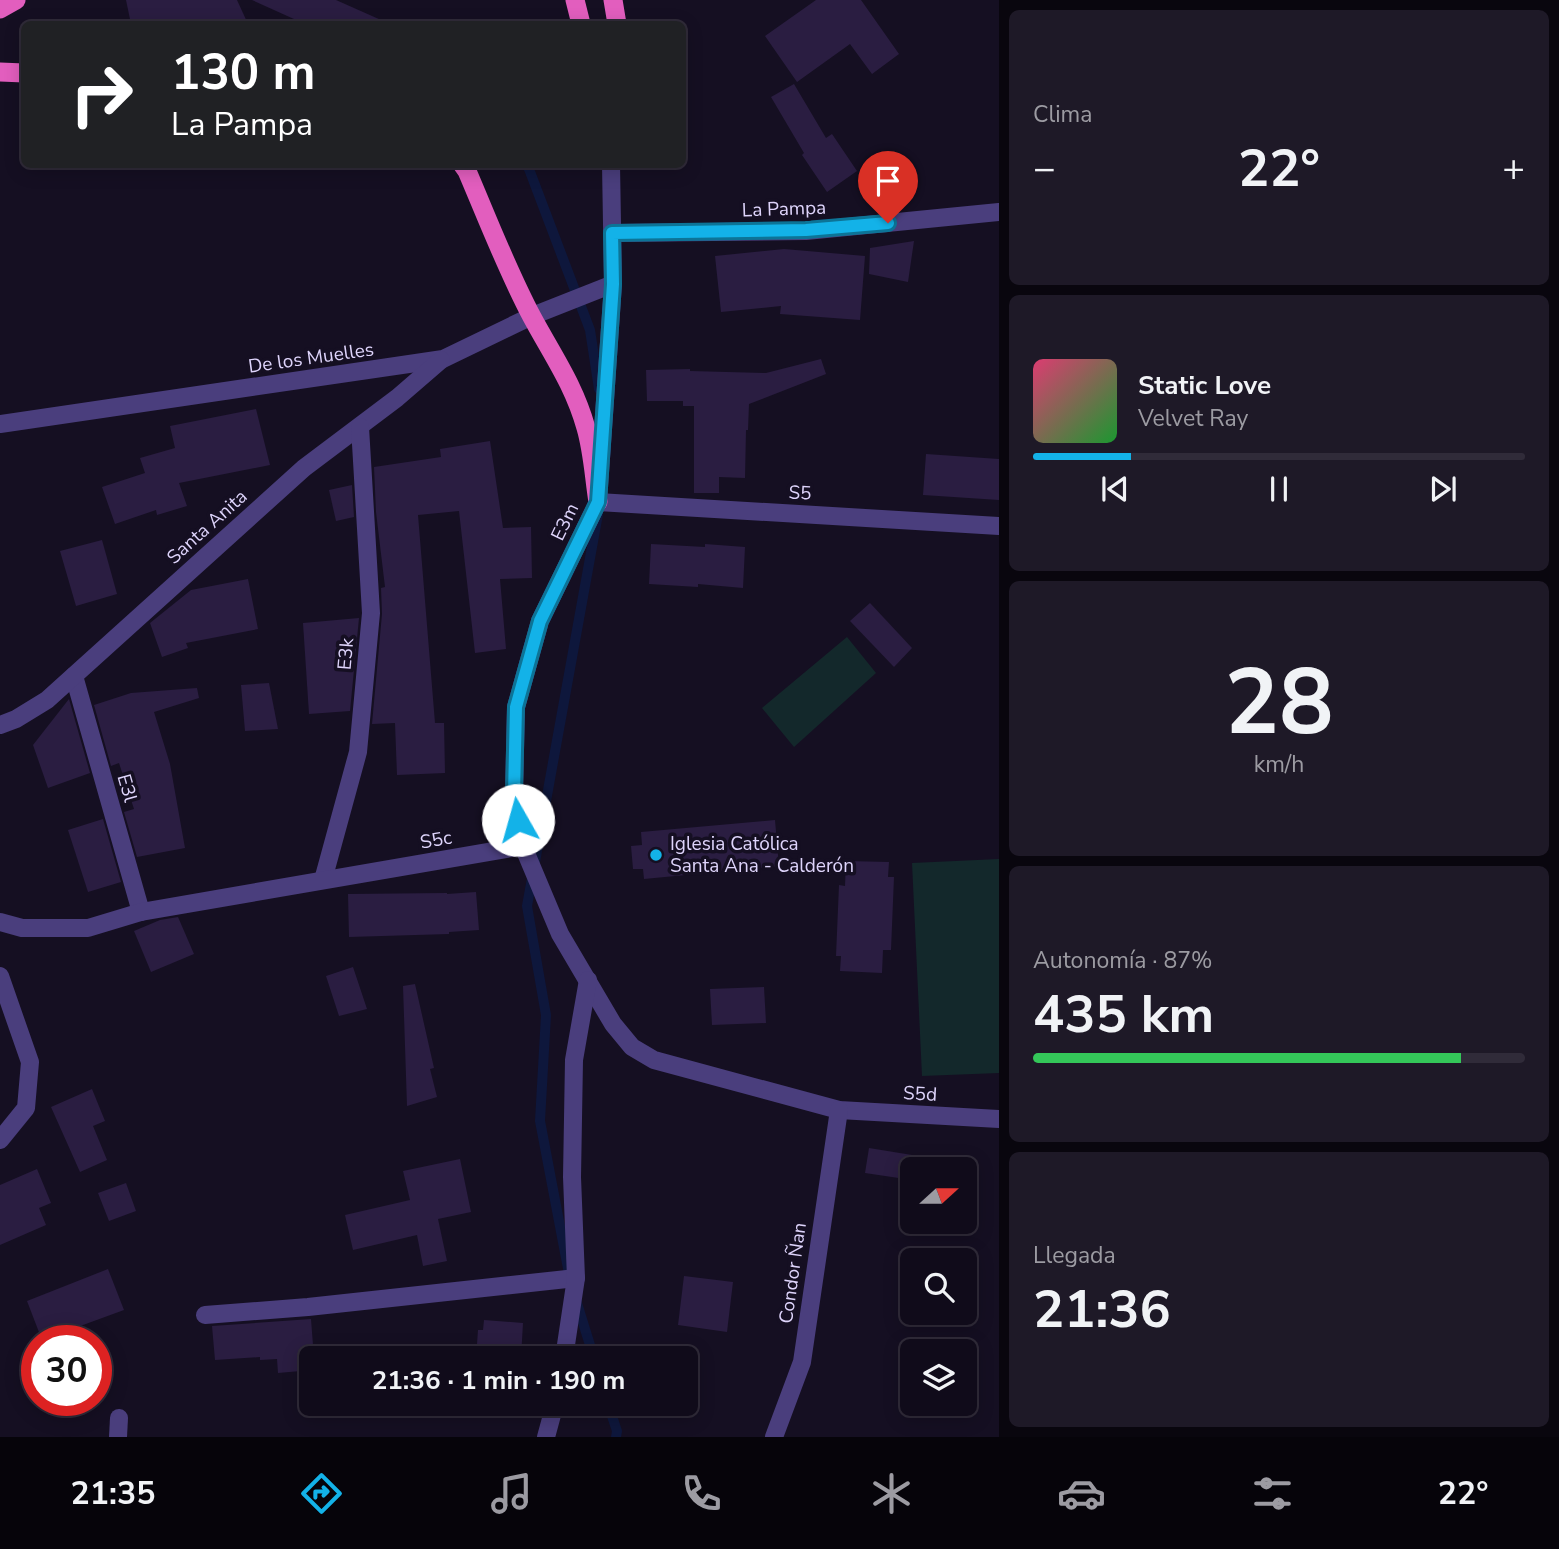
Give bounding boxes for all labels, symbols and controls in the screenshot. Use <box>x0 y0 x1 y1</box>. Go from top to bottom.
text: 130 m <box>171 39 315 106</box>
icon: right <box>56 49 147 140</box>
text: Clima <box>1033 99 1093 130</box>
text: La Pampa <box>171 103 313 146</box>
text: 22° <box>1238 133 1320 204</box>
text: − <box>1033 143 1056 194</box>
text: + <box>1502 143 1525 194</box>
pin <box>858 151 918 223</box>
icon: arrive <box>869 162 907 200</box>
street label: La Pampa <box>741 195 827 223</box>
street label: De los Muelles <box>246 336 376 380</box>
text: Static Love <box>1138 368 1271 403</box>
text: Velvet Ray <box>1138 403 1248 434</box>
icon: previous <box>1096 470 1134 508</box>
icon: pause <box>1260 470 1298 508</box>
icon: next <box>1424 470 1462 508</box>
street label: S5 <box>788 479 812 507</box>
street label: Santa Anita <box>161 484 253 570</box>
street label: E3m <box>545 499 585 545</box>
street label: E3k <box>332 636 360 671</box>
text: 28 <box>1224 641 1334 765</box>
text: km/h <box>1254 749 1304 780</box>
street label: E3l <box>111 771 143 805</box>
position arrow <box>481 783 555 857</box>
street label: S5c <box>418 824 454 856</box>
place label: Iglesia Católica Santa Ana - Calderón <box>670 831 854 879</box>
marker: Iglesia Católica Santa Ana - Calderón <box>648 847 664 863</box>
text: Autonomía · 87% <box>1033 945 1213 976</box>
text: 435 km <box>1033 979 1214 1050</box>
street label: S5d <box>902 1080 938 1108</box>
north arrow <box>900 1157 976 1234</box>
map controls <box>900 1157 977 1416</box>
street label: Condor Ñan <box>773 1221 813 1325</box>
text: Llegada <box>1033 1240 1116 1271</box>
button: search <box>900 1248 977 1325</box>
text: 21:36 <box>1033 1274 1171 1345</box>
speed limit sign: 30 <box>21 1325 112 1416</box>
button: layers <box>900 1339 977 1416</box>
text: 21:36 · 1 min · 190 m <box>372 1363 625 1398</box>
icon: directions <box>297 1469 346 1518</box>
icon: music <box>487 1469 536 1518</box>
icon: phone <box>677 1469 726 1518</box>
icon: climate <box>867 1469 916 1518</box>
icon: car <box>1057 1469 1106 1518</box>
icon: filters <box>1248 1469 1297 1518</box>
text: 21:35 <box>71 1472 155 1515</box>
text: 22° <box>1438 1472 1488 1515</box>

